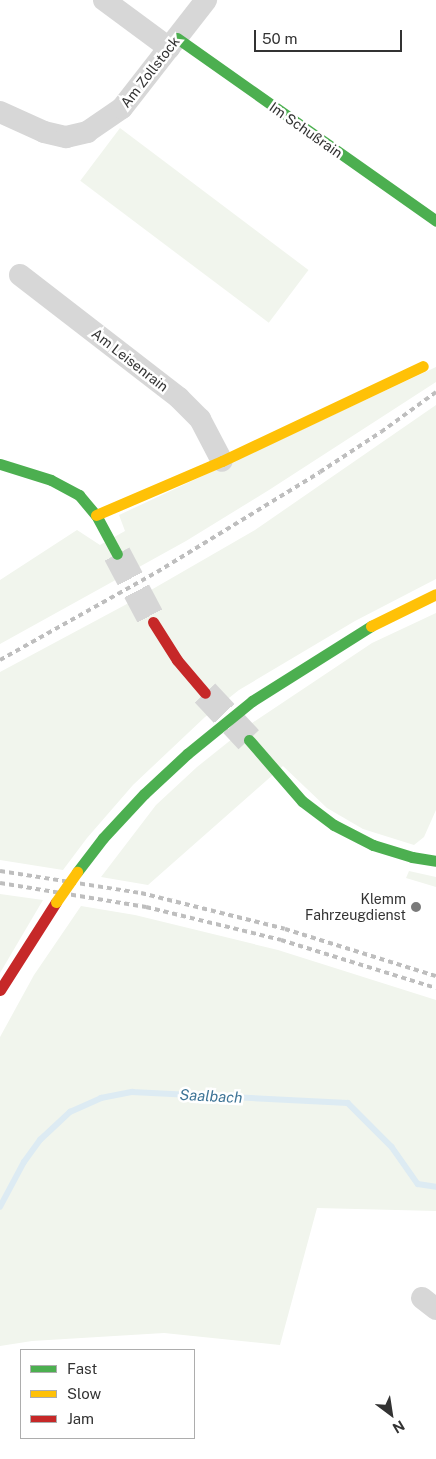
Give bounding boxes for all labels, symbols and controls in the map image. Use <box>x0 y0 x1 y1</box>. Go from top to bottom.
scale bar <box>256 20 404 52</box>
text: 50 m <box>262 30 297 47</box>
street label: Am Zollstock <box>117 33 183 111</box>
street label: Im Schußrain <box>266 99 346 161</box>
street label: Am Leisenrain <box>88 325 172 395</box>
place label: Klemm Fahrzeugdienst <box>305 891 406 924</box>
marker: Klemm Fahrzeugdienst <box>410 901 422 913</box>
water label: Saalbach <box>179 1085 243 1107</box>
legend <box>20 1349 195 1439</box>
text: Fast <box>67 1360 97 1377</box>
text: Slow <box>67 1385 101 1402</box>
north arrow <box>366 1389 416 1439</box>
text: Jam <box>67 1410 94 1427</box>
text: N <box>390 1417 408 1437</box>

